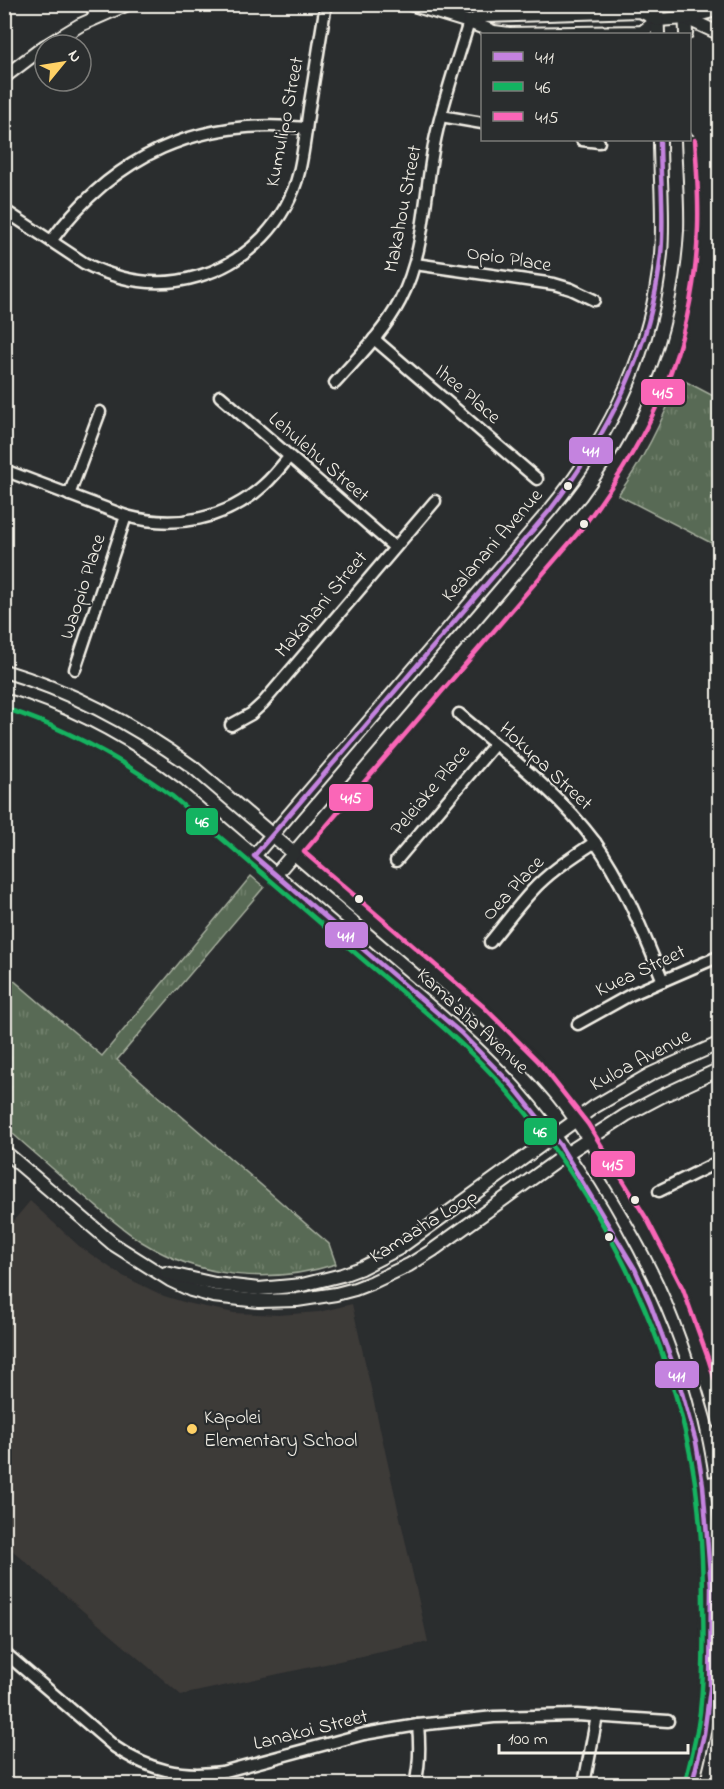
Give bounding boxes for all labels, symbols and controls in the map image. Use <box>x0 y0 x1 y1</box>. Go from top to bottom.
north arrow <box>33 33 93 93</box>
legend <box>481 33 691 141</box>
text: N <box>61 46 87 67</box>
text: 411 <box>535 46 554 72</box>
street label: Kumulipo Street <box>259 54 313 189</box>
text: 46 <box>535 76 550 102</box>
text: 415 <box>535 106 558 132</box>
street label: Makahou Street <box>377 143 431 275</box>
street label: Opio Place <box>465 239 553 281</box>
street label: Ihee Place <box>427 358 507 432</box>
line badge: 415 <box>640 378 686 406</box>
text: 415 <box>652 382 674 406</box>
street label: Lehulehu Street <box>261 406 375 510</box>
line badge: 411 <box>568 436 614 465</box>
text: 411 <box>582 440 600 464</box>
unlabelled marker <box>562 480 574 492</box>
street label: Kealanani Avenue <box>435 483 551 609</box>
unlabelled marker <box>578 518 590 530</box>
street label: Waopio Place <box>53 531 115 643</box>
street label: Makahani Street <box>269 545 376 665</box>
street label: Hokupa Street <box>492 716 598 818</box>
street label: Peleiake Place <box>384 739 478 843</box>
line badge: 415 <box>328 783 374 812</box>
text: 415 <box>340 787 362 811</box>
line badge: 46 <box>185 807 219 836</box>
text: 46 <box>194 811 210 835</box>
street label: Oea Place <box>476 850 552 928</box>
unlabelled marker <box>353 893 365 905</box>
line badge: 411 <box>324 921 369 949</box>
text: 411 <box>337 925 355 949</box>
street label: Kuea Street <box>591 938 691 1005</box>
street label: Kama'aha Avenue <box>409 962 535 1082</box>
street label: Kuloa Avenue <box>585 1022 697 1100</box>
line badge: 46 <box>523 1117 558 1146</box>
text: 46 <box>532 1121 548 1145</box>
line badge: 415 <box>590 1150 636 1178</box>
text: 415 <box>602 1154 624 1178</box>
street label: Kamaaha Loop <box>365 1182 484 1272</box>
unlabelled marker <box>629 1194 641 1206</box>
unlabelled marker <box>603 1231 615 1243</box>
line badge: 411 <box>654 1360 700 1389</box>
text: 411 <box>668 1365 686 1389</box>
place label: Kapolei Elementary School <box>204 1404 357 1456</box>
marker: Kapolei Elementary School <box>185 1422 199 1436</box>
street label: Lanakoi Street <box>251 1703 372 1759</box>
scale bar <box>499 1717 688 1755</box>
text: 100 m <box>508 1727 548 1753</box>

